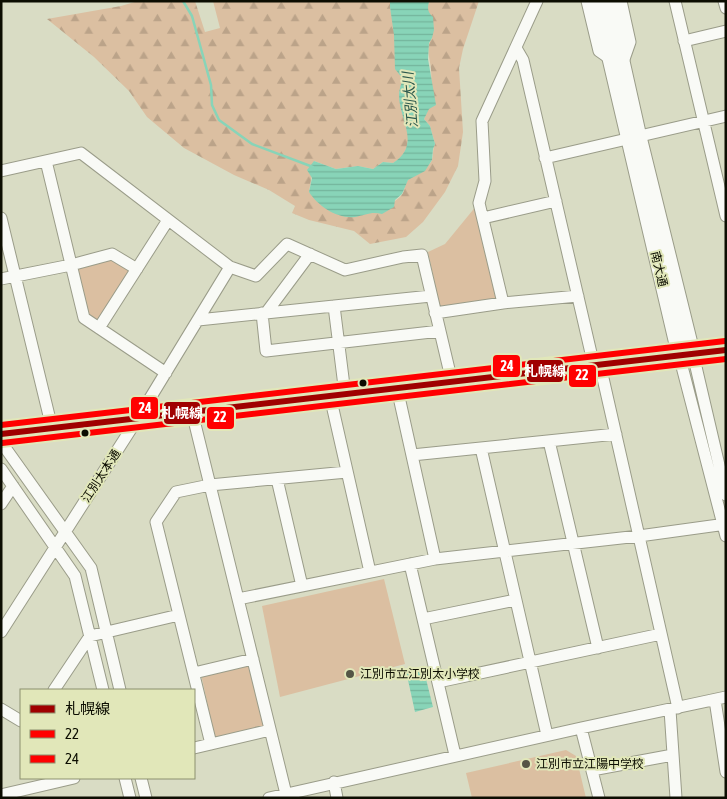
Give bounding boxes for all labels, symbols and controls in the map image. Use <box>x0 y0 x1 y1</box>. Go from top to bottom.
water label: 江別太川 <box>399 69 420 129</box>
street label: 南大通 <box>648 250 670 288</box>
line badge: 24 <box>492 354 521 378</box>
text: 24 <box>500 358 514 374</box>
line badge: 札幌線 <box>526 359 564 383</box>
text: 札幌線 <box>524 363 566 379</box>
line badge: 22 <box>568 364 597 388</box>
text: 22 <box>575 367 589 383</box>
unlabelled marker <box>358 378 368 388</box>
line badge: 24 <box>130 396 159 420</box>
text: 24 <box>138 400 152 416</box>
line badge: 札幌線 <box>163 401 201 425</box>
text: 札幌線 <box>161 405 203 421</box>
line badge: 22 <box>206 406 235 430</box>
text: 22 <box>213 409 227 425</box>
unlabelled marker <box>80 428 90 438</box>
street label: 江別太本通 <box>79 447 123 505</box>
place label: 江別市立江別太小学校 <box>360 667 480 681</box>
marker: 江別市立江別太小学校 <box>344 668 356 680</box>
legend <box>20 689 195 779</box>
text: 札幌線 <box>65 700 110 717</box>
text: 22 <box>65 725 79 742</box>
text: 24 <box>65 750 79 767</box>
place label: 江別市立江陽中学校 <box>536 757 644 771</box>
marker: 江別市立江陽中学校 <box>520 758 532 770</box>

